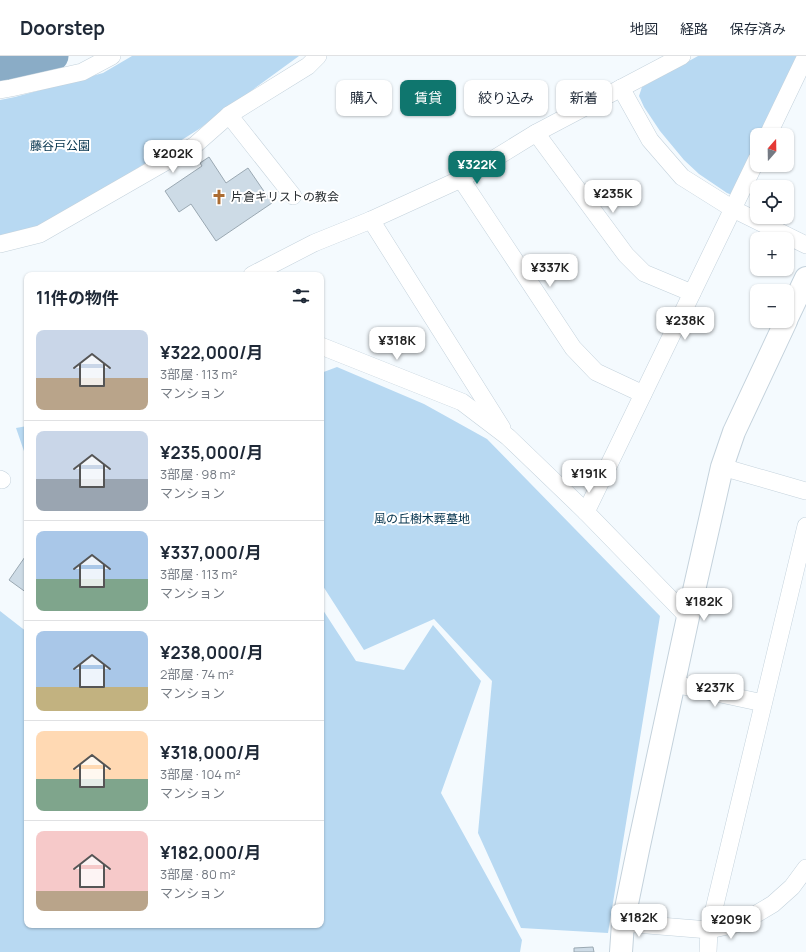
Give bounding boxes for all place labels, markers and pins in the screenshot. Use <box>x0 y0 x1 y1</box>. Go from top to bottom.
pin: ¥202K <box>145 140 201 174</box>
pin: ¥322K <box>449 151 505 185</box>
pin: ¥235K <box>585 180 641 214</box>
church icon: 片倉キリストの教会 <box>210 188 228 206</box>
place label: 片倉キリストの教会 <box>231 188 339 205</box>
pin: ¥337K <box>522 254 578 288</box>
pin: ¥238K <box>657 307 713 341</box>
pin: ¥318K <box>369 327 425 361</box>
pin: ¥191K <box>561 460 617 494</box>
pin: ¥182K <box>676 588 732 622</box>
pin: ¥237K <box>687 674 743 708</box>
pin: ¥182K <box>611 904 667 938</box>
pin: ¥209K <box>703 906 759 940</box>

